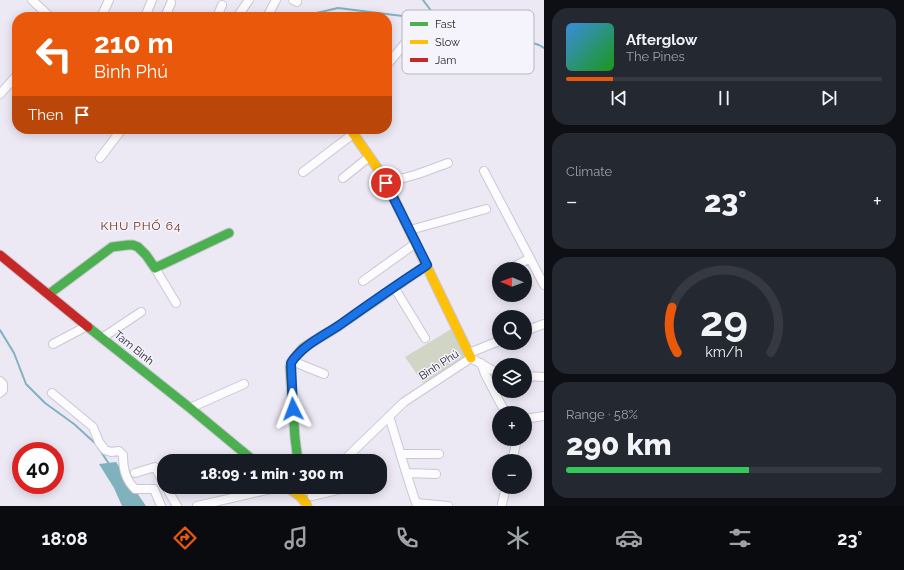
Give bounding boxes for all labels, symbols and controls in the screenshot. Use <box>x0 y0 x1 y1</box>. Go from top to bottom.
legend <box>402 10 534 74</box>
text: Fast <box>435 18 456 31</box>
text: 210 m <box>94 27 174 60</box>
icon: left <box>28 28 80 80</box>
text: Afterglow <box>626 31 697 49</box>
text: Slow <box>435 36 460 49</box>
text: The Pines <box>626 49 685 64</box>
text: Jam <box>435 54 456 67</box>
text: Bình Phú <box>94 61 168 82</box>
icon: previous <box>608 87 630 109</box>
icon: pause <box>713 87 735 109</box>
icon: next <box>818 87 840 109</box>
icon: arrive <box>71 104 93 126</box>
text: Then <box>28 106 63 124</box>
text: Climate <box>566 164 612 179</box>
pin <box>369 166 403 200</box>
icon: arrive <box>375 172 397 194</box>
text: 23° <box>704 184 747 219</box>
text: − <box>566 188 578 214</box>
text: + <box>873 188 882 214</box>
district label: KHU PHỐ 64 <box>101 219 181 233</box>
north arrow <box>492 262 532 302</box>
map controls <box>492 262 532 494</box>
text: 29 <box>700 297 748 346</box>
button: search <box>492 310 532 350</box>
street label: Tam Bình <box>112 328 156 368</box>
text: km/h <box>705 344 743 360</box>
street label: Bình Phú <box>417 347 461 383</box>
button: layers <box>492 358 532 398</box>
position arrow <box>272 388 314 430</box>
button: + <box>492 406 532 446</box>
text: Range · 58% <box>566 407 638 422</box>
text: 290 km <box>566 427 672 462</box>
speed limit sign: 40 <box>12 442 64 494</box>
button: − <box>492 454 532 494</box>
text: 18:09 · 1 min · 300 m <box>200 465 344 483</box>
icon: directions <box>171 524 199 552</box>
icon: music <box>282 524 310 552</box>
icon: phone <box>393 524 421 552</box>
icon: climate <box>504 524 532 552</box>
icon: car <box>615 524 643 552</box>
icon: filters <box>726 524 754 552</box>
text: 18:08 <box>42 528 88 549</box>
text: 23° <box>837 528 862 549</box>

